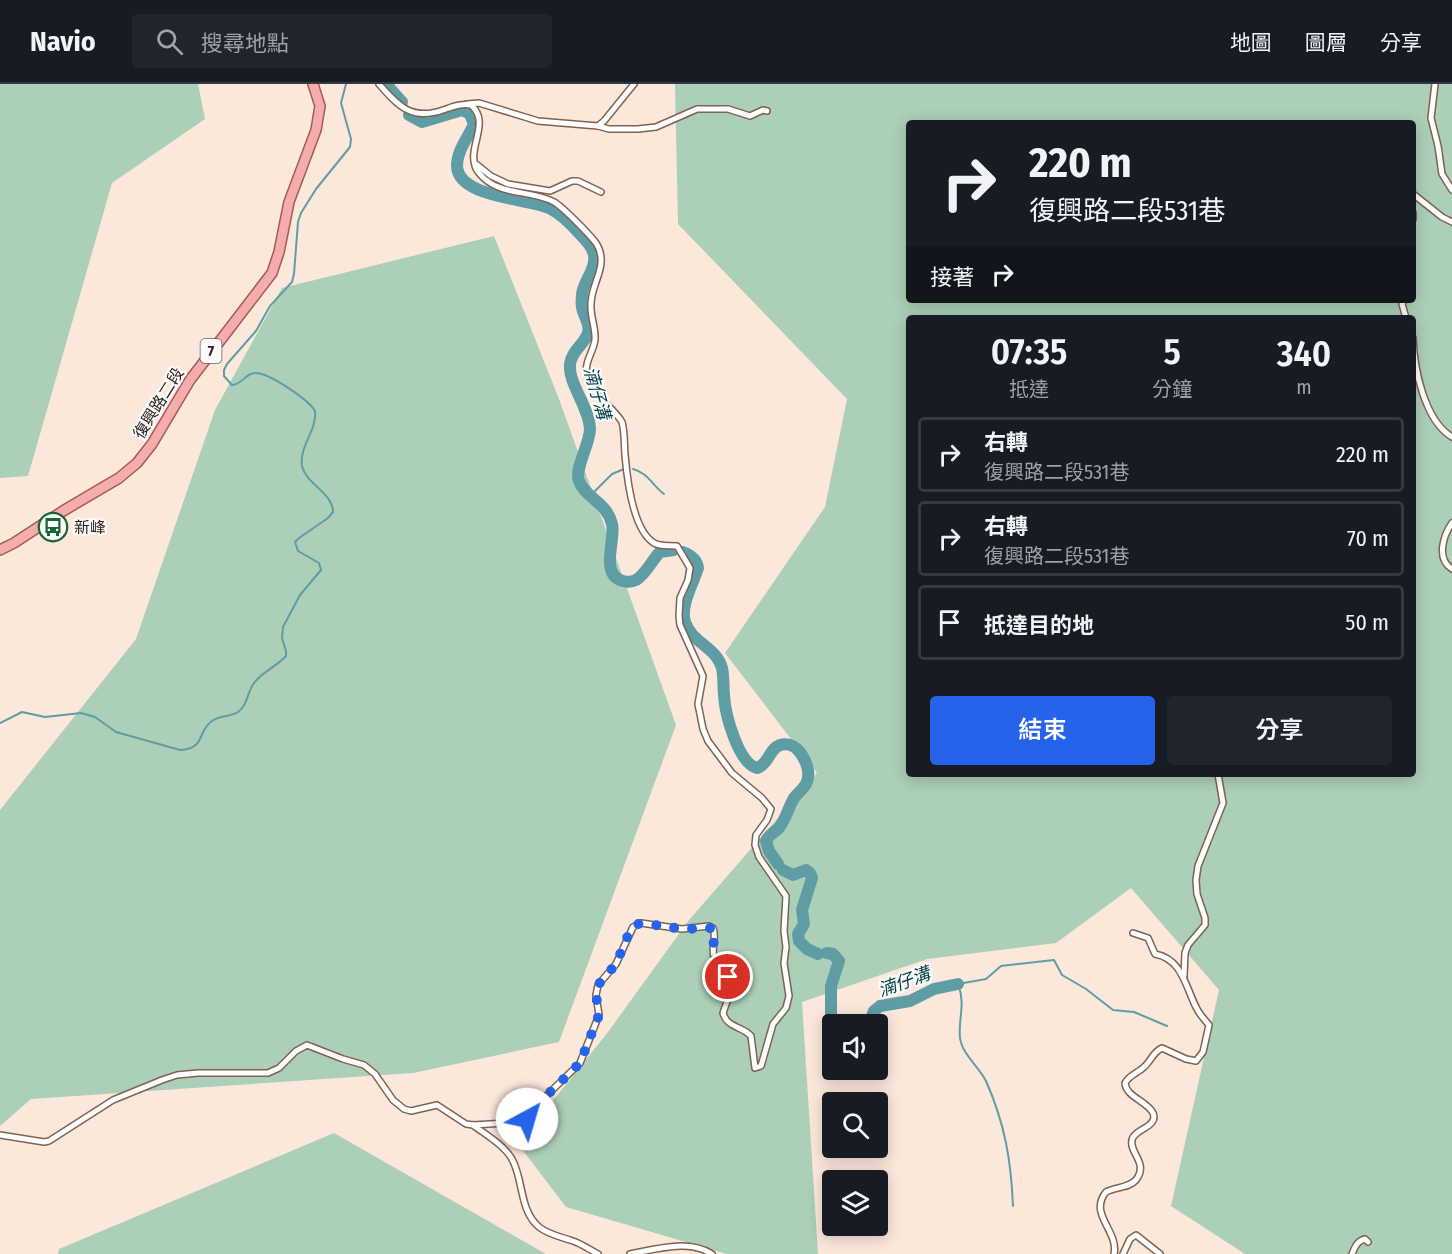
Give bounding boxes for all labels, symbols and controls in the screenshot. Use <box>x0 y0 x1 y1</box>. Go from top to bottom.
search box <box>132 14 552 68</box>
text: Navio <box>30 25 96 58</box>
icon: search <box>153 25 186 58</box>
text: 搜尋地點 <box>201 30 289 57</box>
text: 地圖 <box>1230 30 1272 56</box>
text: 圖層 <box>1305 30 1347 56</box>
text: 分享 <box>1380 30 1422 56</box>
text: 220 m <box>1029 138 1132 188</box>
icon: right <box>930 144 1008 222</box>
text: 復興路二段531巷 <box>1029 195 1225 227</box>
icon: right <box>986 258 1019 291</box>
text: 接著 <box>930 264 974 291</box>
text: 07:35 <box>991 330 1067 374</box>
text: 5 <box>1163 330 1181 374</box>
text: 340 <box>1277 332 1331 376</box>
road number: 7 <box>200 339 222 363</box>
street label: 復興路二段 <box>129 364 188 442</box>
water label: 湳仔溝 <box>579 364 616 425</box>
text: m <box>1296 375 1312 399</box>
text: 抵達 <box>1009 377 1049 401</box>
text: 分鐘 <box>1152 377 1192 401</box>
text: 右轉 <box>984 429 1028 456</box>
icon: right <box>933 438 966 471</box>
text: 220 m <box>1336 441 1389 468</box>
text: 復興路二段531巷 <box>984 460 1129 484</box>
bus stop icon: 新峰 <box>37 511 69 543</box>
text: 右轉 <box>984 513 1028 540</box>
place label: 新峰 <box>74 518 106 537</box>
icon: right <box>933 522 966 555</box>
text: 70 m <box>1347 525 1389 552</box>
text: 復興路二段531巷 <box>984 544 1129 568</box>
icon: arrive <box>933 606 966 639</box>
text: 50 m <box>1345 609 1389 636</box>
text: 抵達目的地 <box>984 612 1094 639</box>
button: 結束 <box>930 696 1155 765</box>
button: 分享 <box>1167 696 1392 765</box>
pin <box>702 951 753 1002</box>
icon: arrive <box>711 960 744 993</box>
water label: 湳仔溝 <box>875 961 936 1002</box>
map controls <box>822 1014 888 1236</box>
button: sound <box>822 1014 888 1080</box>
position arrow <box>495 1087 559 1151</box>
button: search <box>822 1092 888 1158</box>
button: layers <box>822 1170 888 1236</box>

